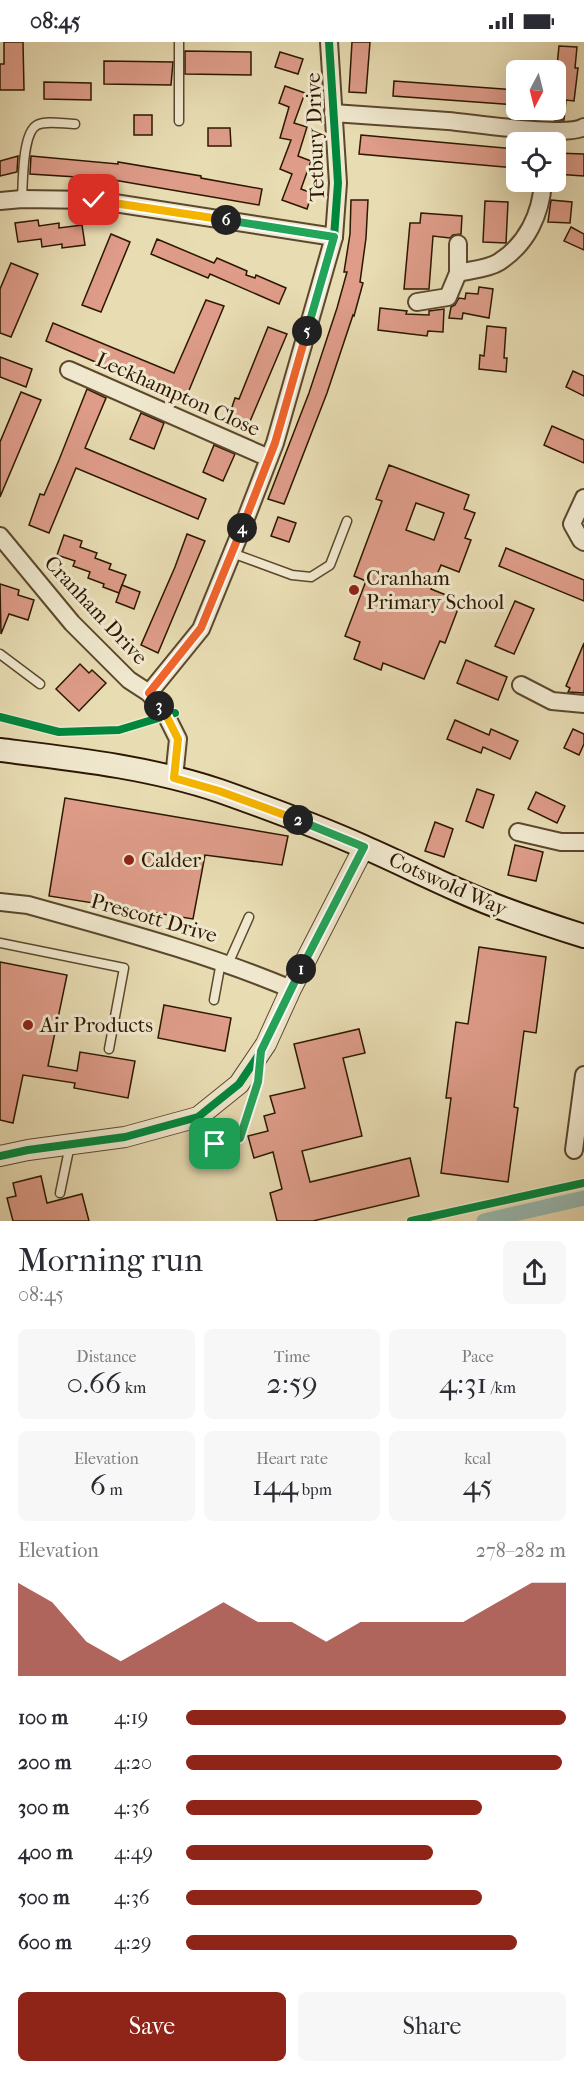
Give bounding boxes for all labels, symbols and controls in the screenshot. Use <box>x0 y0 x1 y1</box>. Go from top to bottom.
text: 08:45 <box>30 8 80 34</box>
north arrow <box>506 60 566 120</box>
map controls <box>506 60 566 192</box>
street label: Tetbury Drive <box>301 72 329 202</box>
button: locate <box>506 132 566 192</box>
pin <box>68 174 119 225</box>
icon: check <box>77 183 110 216</box>
pin: 6 <box>211 205 241 235</box>
text: 6 <box>222 210 230 229</box>
pin: 5 <box>292 316 322 346</box>
text: 5 <box>304 321 310 340</box>
street label: Leckhampton Close <box>92 347 264 441</box>
pin: 4 <box>227 513 257 543</box>
text: 4 <box>237 518 247 537</box>
street label: Cranham Drive <box>40 551 152 669</box>
place label: Cranham Primary School <box>366 566 504 614</box>
marker: Cranham Primary School <box>347 583 361 597</box>
pin: 3 <box>144 691 174 721</box>
text: 3 <box>156 696 162 715</box>
pin: 2 <box>283 805 313 835</box>
text: 2 <box>294 810 302 829</box>
street label: Cotswold Way <box>385 847 512 921</box>
place label: Calder <box>141 848 201 872</box>
marker: Calder <box>122 853 136 867</box>
street label: Prescott Drive <box>88 889 220 947</box>
pin: 1 <box>286 954 316 984</box>
text: 1 <box>298 959 304 978</box>
place label: Air Products <box>39 1013 153 1037</box>
marker: Air Products <box>21 1018 35 1032</box>
pin <box>189 1118 240 1169</box>
icon: arrive <box>198 1127 231 1160</box>
text: Morning run <box>18 1241 203 1280</box>
button: share <box>503 1241 566 1304</box>
text: 08:45 <box>18 1283 64 1306</box>
text: Distance <box>76 1347 136 1366</box>
text: Time <box>274 1347 310 1366</box>
text: Pace <box>462 1347 494 1366</box>
text: 0.66 <box>66 1366 121 1401</box>
text: 2:59 <box>266 1366 318 1401</box>
text: 4:31 <box>439 1366 487 1401</box>
text: km <box>121 1378 146 1397</box>
text: /km <box>487 1378 516 1397</box>
text: Elevation <box>74 1449 139 1468</box>
text: Heart rate <box>256 1449 328 1468</box>
text: kcal <box>464 1449 491 1468</box>
text: 6 <box>90 1468 106 1503</box>
text: 144 <box>252 1468 298 1503</box>
text: 45 <box>463 1468 493 1503</box>
text: m <box>106 1480 123 1499</box>
text: bpm <box>298 1480 332 1499</box>
text: Elevation <box>18 1539 99 1562</box>
text: 278–282 m <box>476 1539 566 1562</box>
text: 100 m <box>18 1706 68 1729</box>
text: 4:19 <box>114 1706 148 1729</box>
text: 200 m <box>18 1751 71 1774</box>
text: 4:20 <box>114 1751 152 1774</box>
text: 300 m <box>18 1796 69 1819</box>
text: 4:36 <box>114 1796 150 1819</box>
text: 400 m <box>18 1841 73 1864</box>
text: 4:49 <box>114 1841 153 1864</box>
text: 500 m <box>18 1886 70 1909</box>
text: 4:36 <box>114 1886 150 1909</box>
text: 600 m <box>18 1931 72 1954</box>
text: 4:29 <box>114 1931 151 1954</box>
button: Save <box>18 1992 286 2061</box>
button: Share <box>298 1992 566 2061</box>

